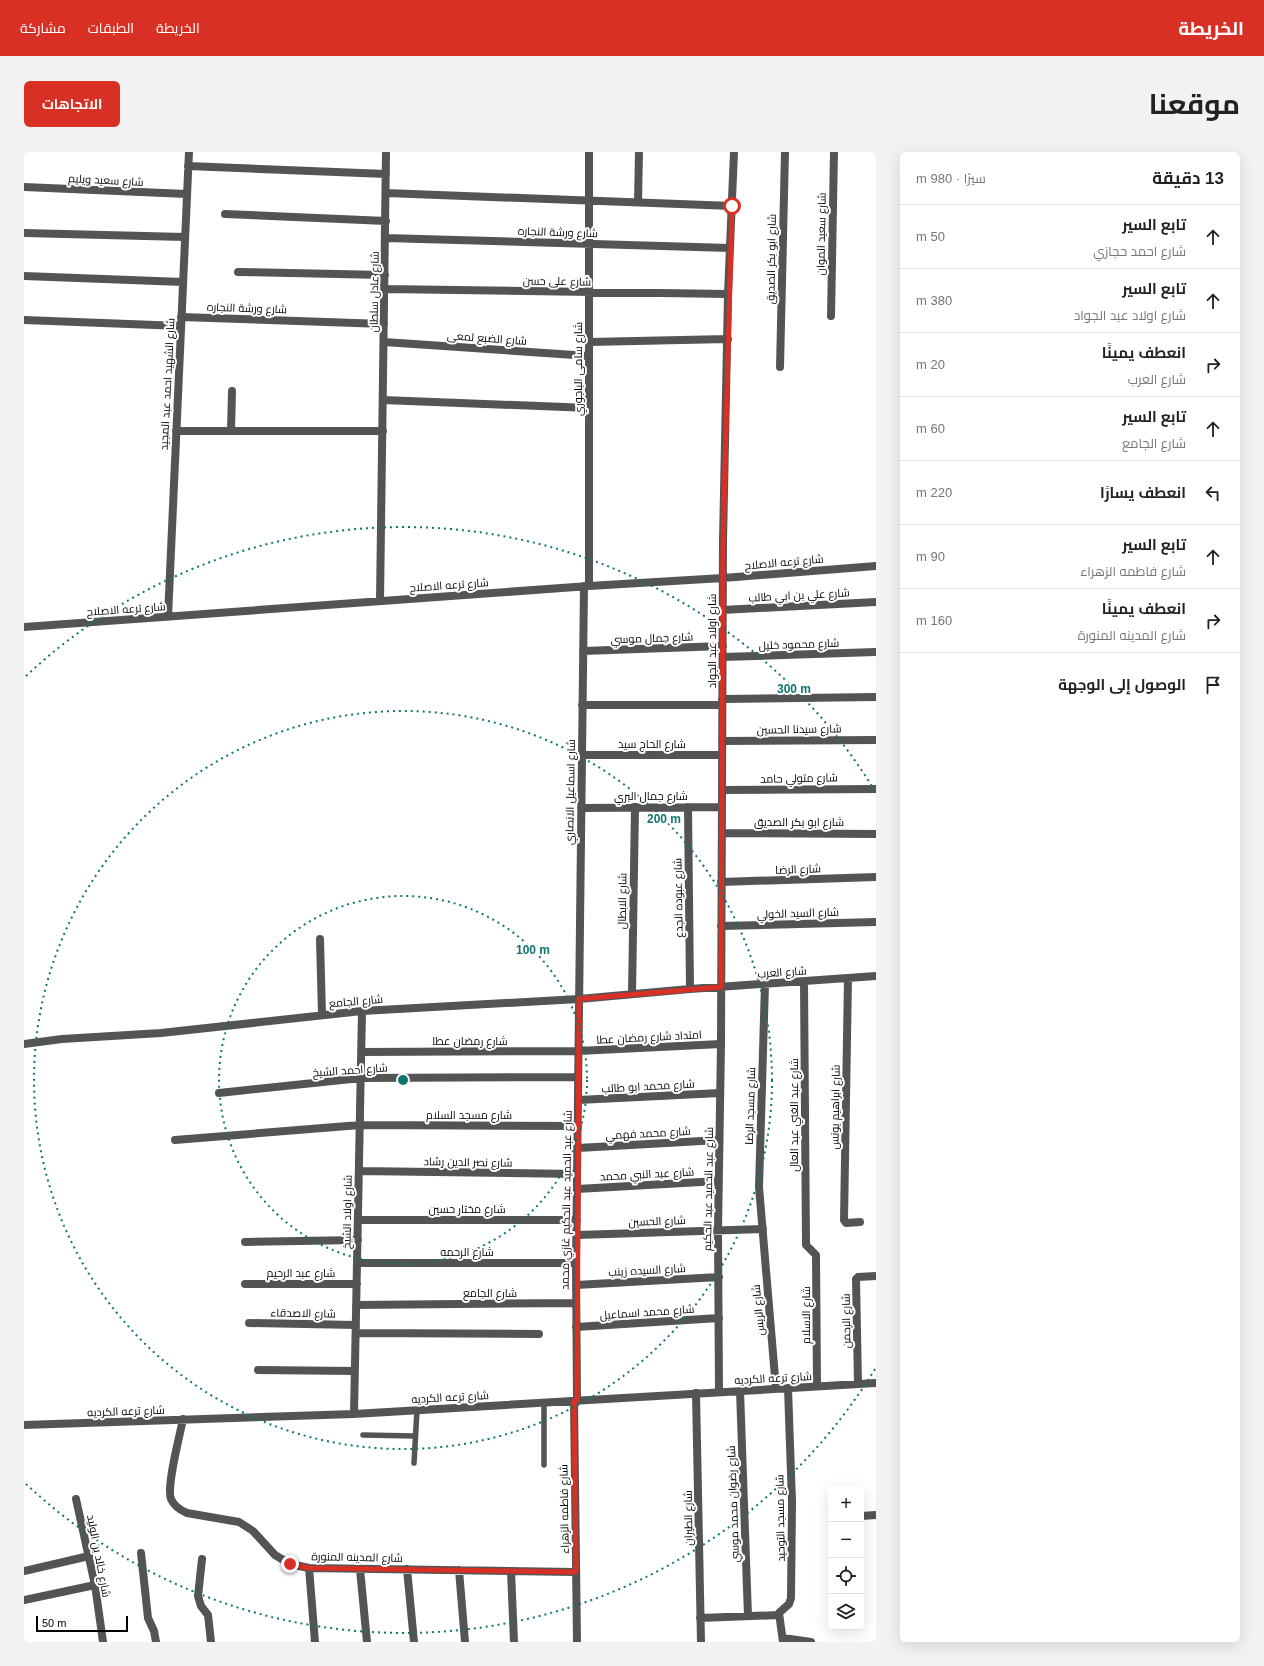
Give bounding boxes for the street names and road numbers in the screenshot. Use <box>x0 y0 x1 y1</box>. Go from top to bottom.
street label: شارع سعيد ويليم <box>68 172 144 190</box>
street label: شارع سعيد الموان <box>814 193 830 275</box>
street label: شارع ابو بكر الصديق <box>764 214 780 304</box>
street label: شارع ورشة النجاره <box>518 225 598 241</box>
street label: شارع عادل سلطان <box>367 251 383 333</box>
street label: شارع على حسن <box>523 274 591 290</box>
street label: شارع ورشة النجاره <box>207 301 287 317</box>
street label: شارع الشهيد احمد عبد المجيد <box>158 318 178 451</box>
street label: شارع سامى الباجوري <box>572 322 587 416</box>
street label: شارع الضبع لمعى <box>446 329 527 349</box>
street label: شارع ترعه الاصلاح <box>744 553 824 573</box>
street label: شارع ترعه الاصلاح <box>409 576 489 596</box>
street label: شارع علي بن ابي طالب <box>748 586 850 607</box>
street label: شارع اولاد عبد الجواد <box>706 594 720 688</box>
street label: شارع ترعه الاصلاح <box>86 600 166 620</box>
street label: شارع جمال موسي <box>610 631 694 647</box>
street label: شارع محمود خليل <box>759 637 840 653</box>
street label: شارع سيدنا الحسين <box>756 722 842 738</box>
street label: شارع الحاج سيد <box>618 738 686 752</box>
street label: شارع اسماعيل الانصاري <box>563 739 580 845</box>
street label: شارع متولي حامد <box>760 771 838 788</box>
street label: شارع جمال البري <box>614 790 688 805</box>
street label: شارع ابو بكر الصديق <box>754 816 844 830</box>
street label: شارع عبوده الجدع <box>671 858 687 938</box>
street label: شارع الرضا <box>775 862 821 878</box>
street label: شارع الابطال <box>616 873 630 929</box>
street label: شارع السيد الخولي <box>757 906 839 923</box>
street label: شارع العرب <box>757 964 807 982</box>
street label: شارع الجامع <box>328 993 384 1011</box>
street label: امتداد شارع رمضان عطا <box>596 1028 702 1048</box>
street label: شارع رمضان عطا <box>432 1035 508 1049</box>
street label: شارع عبد الغني عبد العال <box>788 1058 803 1172</box>
street label: شارع احمد الشيخ <box>312 1061 388 1081</box>
street label: شارع ابراهيم يونس <box>828 1065 844 1150</box>
street label: شارع مسجد الرضا <box>743 1067 759 1145</box>
street label: شارع محمد ابو طالب <box>601 1078 695 1096</box>
street label: شارع مسجد السلام <box>426 1109 512 1123</box>
street label: شارع عبد الحميد عبد الحكيم غازي محمد <box>558 1110 577 1290</box>
street label: شارع محمد فهمي <box>605 1125 691 1144</box>
street label: شارع عبد الحميد عبد الحكيم <box>701 1127 717 1251</box>
street label: شارع نصر الدين رشاد <box>423 1155 512 1171</box>
street label: شارع عبد النبي محمد <box>599 1166 695 1185</box>
street label: شارع اولاد الشيخ <box>340 1175 356 1249</box>
street label: شارع مختار حسين <box>429 1203 505 1217</box>
street label: شارع الحسين <box>628 1214 686 1230</box>
street label: شارع الرحمه <box>440 1246 494 1260</box>
street label: شارع السيده زينب <box>608 1262 686 1280</box>
street label: شارع عبد الرحيم <box>267 1267 335 1281</box>
street label: شارع الريس <box>750 1284 768 1336</box>
street label: شارع الاسلام <box>800 1286 814 1344</box>
street label: شارع الجامع <box>463 1287 517 1301</box>
street label: شارع الرحمن <box>840 1293 854 1349</box>
street label: شارع محمد اسماعيل <box>599 1303 695 1323</box>
street label: شارع الاصدقاء <box>270 1306 336 1322</box>
street label: شارع ترعه الكرديه <box>734 1370 812 1388</box>
street label: شارع ترعه الكرديه <box>411 1389 489 1407</box>
street label: شارع ترعه الكرديه <box>87 1404 165 1420</box>
street label: شارع رضوان محمد موسي <box>725 1445 743 1563</box>
street label: شارع فاطمه الزهراء <box>557 1464 573 1554</box>
street label: شارع مسجد التوحيد <box>773 1474 789 1562</box>
street label: شارع الطيران <box>682 1490 696 1546</box>
street label: شارع خالد بن الوليد <box>83 1514 113 1599</box>
street label: شارع المدينه المنورة <box>311 1550 403 1566</box>

